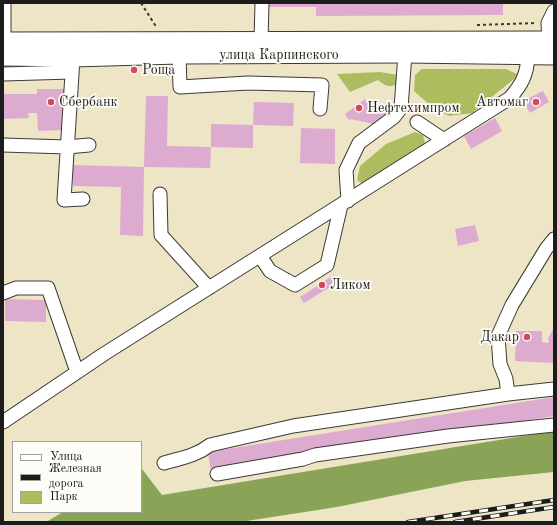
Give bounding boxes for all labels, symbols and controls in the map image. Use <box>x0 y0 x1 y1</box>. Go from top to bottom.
street label: улица Карпинского <box>219 47 339 63</box>
place label: Роща <box>142 62 175 78</box>
marker: Роща <box>129 65 139 75</box>
place label: Сбербанк <box>59 94 118 110</box>
place label: Автомаг <box>476 94 528 110</box>
marker: Сбербанк <box>46 97 56 107</box>
marker: Автомаг <box>531 97 541 107</box>
place label: Нефтехимпром <box>367 100 460 116</box>
marker: Нефтехимпром <box>354 103 364 113</box>
place label: Ликом <box>330 277 370 293</box>
marker: Ликом <box>317 280 327 290</box>
place label: Дакар <box>481 329 519 345</box>
marker: Дакар <box>522 332 532 342</box>
legend <box>12 441 142 513</box>
text: Улица <box>50 451 83 463</box>
text: Железная дорога <box>49 463 102 490</box>
text: Парк <box>50 491 78 503</box>

